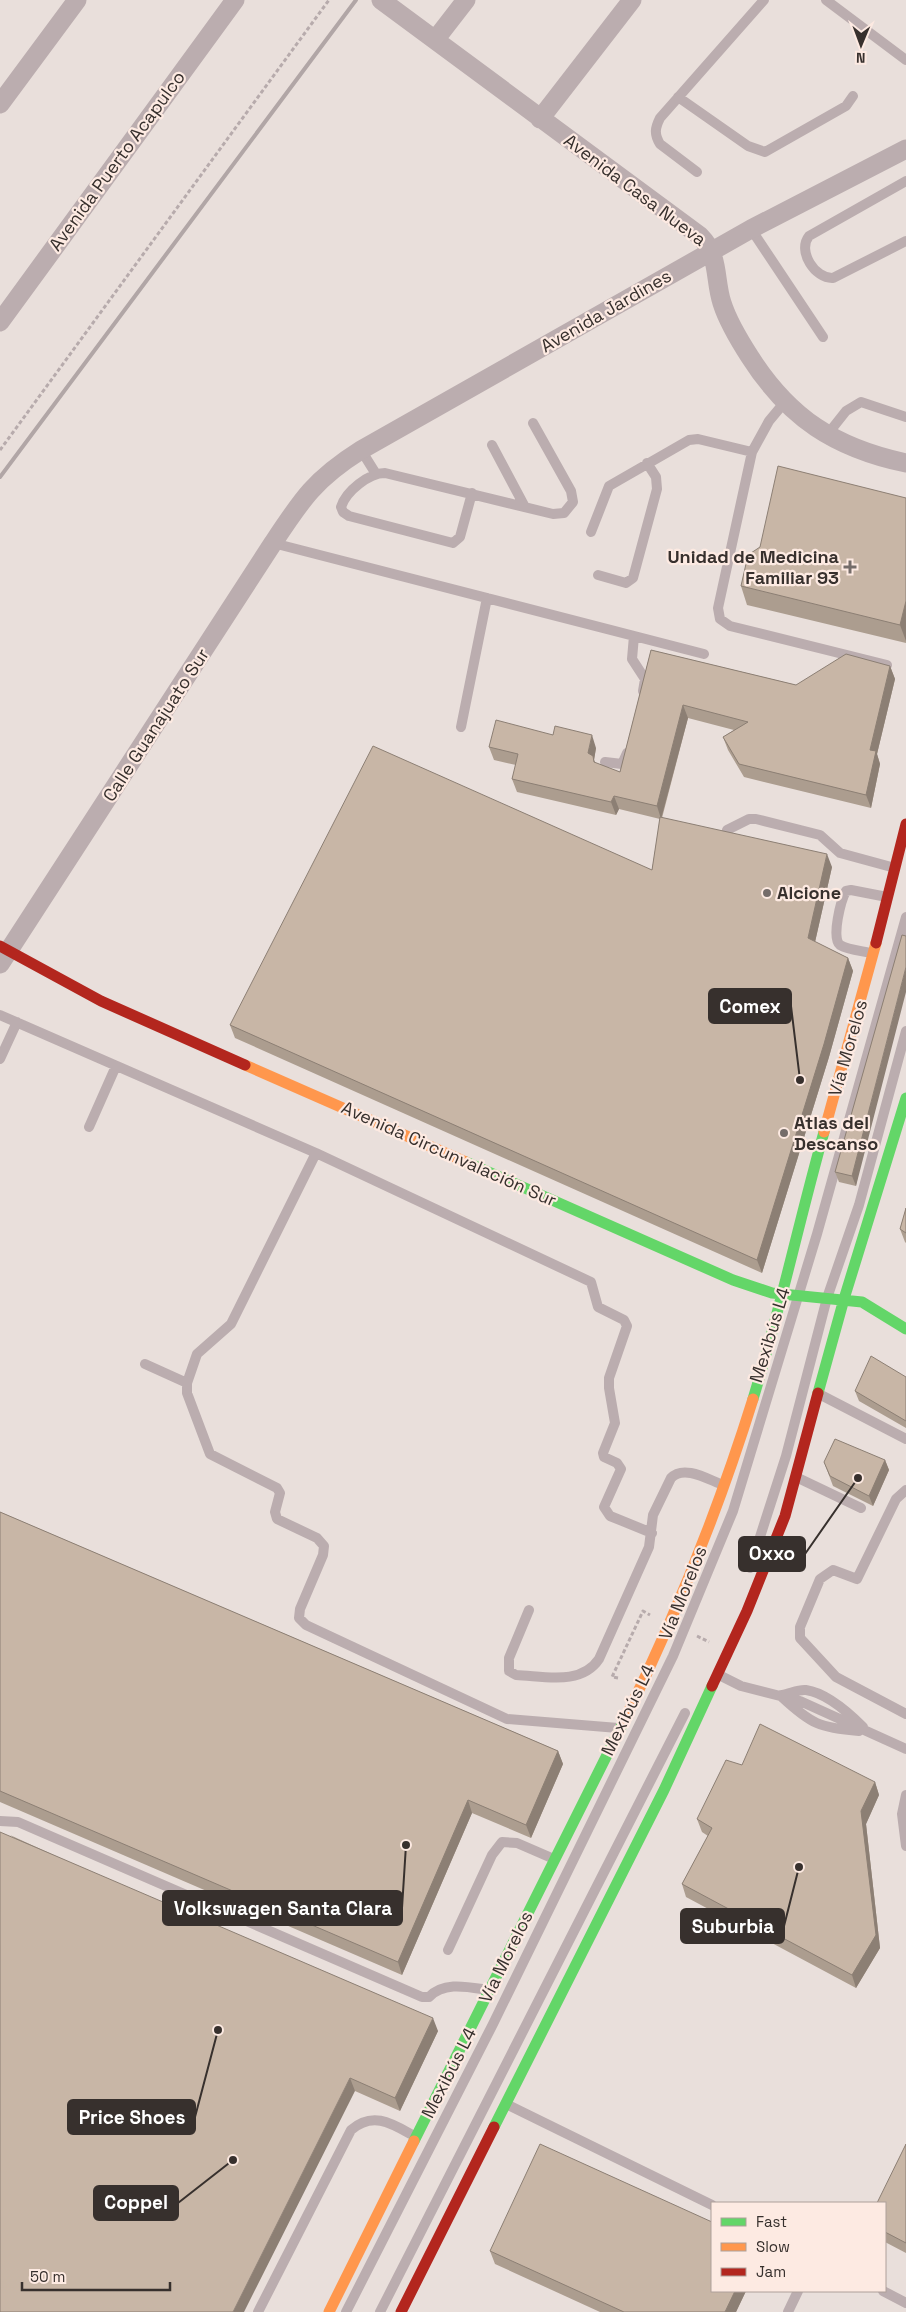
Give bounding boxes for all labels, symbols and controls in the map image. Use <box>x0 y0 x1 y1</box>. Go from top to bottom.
north arrow <box>836 20 886 70</box>
text: N <box>856 49 866 67</box>
street label: Avenida Puerto Acapulco <box>43 66 190 255</box>
street label: Avenida Casa Nueva <box>560 129 711 251</box>
street label: Avenida Jardines <box>536 264 675 357</box>
place label: Unidad de Medicina Familiar 93 <box>667 545 840 589</box>
marker: Unidad de Medicina Familiar 93 <box>843 560 857 574</box>
street label: Calle Guanajuato Sur <box>97 643 214 806</box>
place label: Alcione <box>777 881 841 904</box>
marker: Alcione <box>761 887 773 899</box>
callout: Comex <box>709 989 791 1023</box>
text: Comex <box>719 994 781 1019</box>
street label: Vía Morelos <box>823 997 872 1099</box>
street label: Avenida Circunvalación Sur <box>338 1096 561 1212</box>
place label: Atlas del Descanso <box>794 1111 878 1155</box>
marker: Atlas del Descanso <box>778 1127 790 1139</box>
street label: Mexibús L4 <box>744 1284 795 1385</box>
callout: Oxxo <box>739 1537 805 1571</box>
text: Oxxo <box>749 1541 795 1566</box>
street label: Vía Morelos <box>653 1542 712 1643</box>
street label: Mexibús L4 <box>596 1660 659 1759</box>
callout: Volkswagen Santa Clara <box>163 1891 402 1925</box>
text: Volkswagen Santa Clara <box>174 1896 392 1921</box>
street label: Vía Morelos <box>473 1907 538 2006</box>
callout: Suburbia <box>681 1909 784 1943</box>
text: Suburbia <box>692 1914 774 1939</box>
street label: Mexibús L4 <box>416 2024 481 2122</box>
callout: Price Shoes <box>68 2100 195 2134</box>
text: Price Shoes <box>79 2105 185 2130</box>
callout: Coppel <box>94 2186 178 2220</box>
text: Coppel <box>104 2190 168 2215</box>
legend <box>711 2202 886 2292</box>
text: Fast <box>756 2212 787 2231</box>
text: Slow <box>756 2237 790 2256</box>
scale bar <box>22 2260 170 2292</box>
text: Jam <box>756 2262 786 2281</box>
text: 50 m <box>30 2267 65 2286</box>

